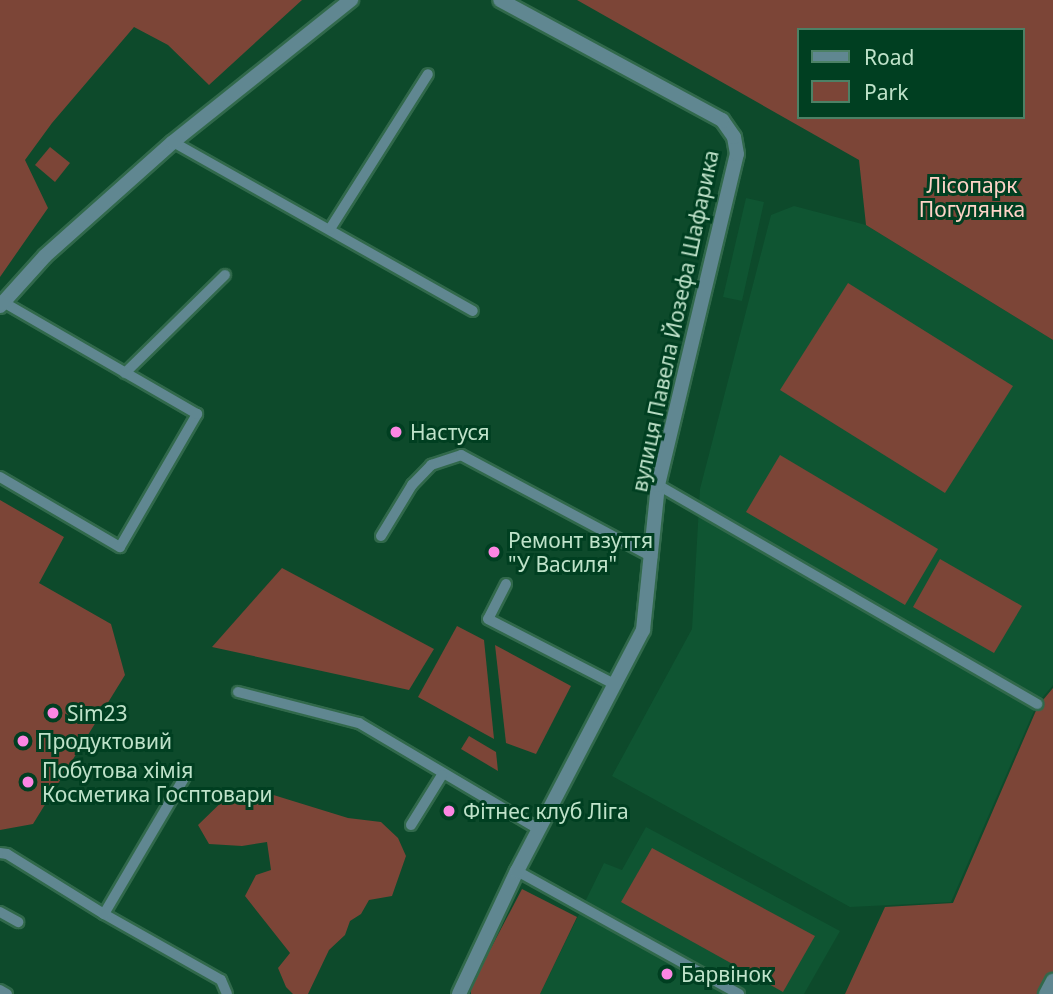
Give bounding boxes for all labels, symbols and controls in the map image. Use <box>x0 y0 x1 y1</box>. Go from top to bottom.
legend <box>797 28 1025 119</box>
text: Road <box>864 43 914 71</box>
text: Park <box>864 78 908 106</box>
street label: вулиця Павела Йозефа Шафарика <box>626 148 724 494</box>
park label: Лісопарк Погулянка <box>919 172 1025 222</box>
place label: Настуся <box>410 419 490 445</box>
marker: Настуся <box>388 424 404 440</box>
place label: Ремонт взуття "У Василя" <box>508 527 653 577</box>
marker: Ремонт взуття "У Василя" <box>486 544 502 560</box>
place label: Sim23 <box>67 700 128 726</box>
marker: Sim23 <box>45 705 61 721</box>
place label: Продуктовий <box>37 728 172 754</box>
marker: Продуктовий <box>15 733 31 749</box>
place label: Побутова хімія Косметика Госптовари <box>42 757 272 807</box>
marker: Побутова хімія Косметика Госптовари <box>20 774 36 790</box>
place label: Фітнес клуб Ліга <box>463 798 629 824</box>
marker: Фітнес клуб Ліга <box>441 803 457 819</box>
place label: Барвінок <box>681 961 772 987</box>
marker: Барвінок <box>659 966 675 982</box>

